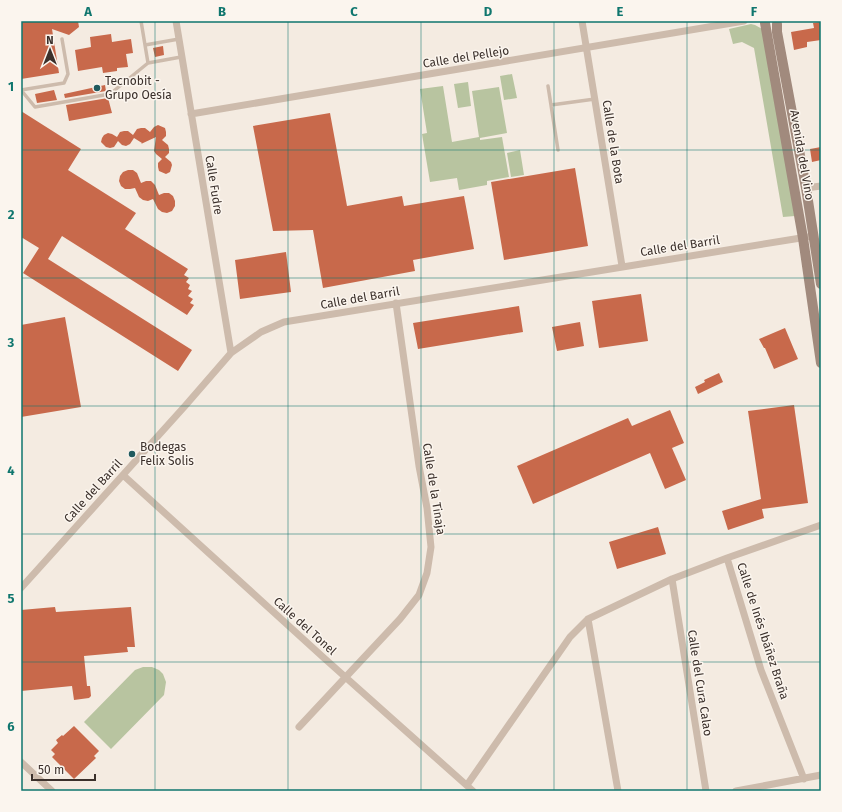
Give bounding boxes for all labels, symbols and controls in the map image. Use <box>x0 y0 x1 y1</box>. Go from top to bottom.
text: A <box>83 4 92 19</box>
text: B <box>218 4 226 19</box>
text: C <box>350 4 358 19</box>
text: D <box>484 4 493 19</box>
text: E <box>617 4 624 19</box>
text: F <box>751 4 758 19</box>
north arrow <box>30 30 70 70</box>
text: N <box>46 34 54 47</box>
street label: Calle del Pellejo <box>422 43 510 71</box>
place label: Tecnobit - Grupo Oesía <box>105 74 172 102</box>
text: 1 <box>8 79 14 94</box>
marker: Tecnobit - Grupo Oesía <box>92 83 102 93</box>
street label: Calle de la Bota <box>599 99 627 185</box>
street label: Avenida del Vino <box>787 109 817 201</box>
street label: Calle Fudre <box>202 154 226 216</box>
text: 2 <box>8 207 15 222</box>
street label: Calle del Barril <box>639 233 721 259</box>
street label: Calle del Barril <box>319 284 401 312</box>
text: 3 <box>7 335 15 350</box>
place label: Bodegas Felix Solis <box>140 440 194 468</box>
street label: Calle de la Tinaja <box>420 442 448 536</box>
marker: Bodegas Felix Solis <box>127 449 137 459</box>
street label: Calle del Barril <box>61 456 125 525</box>
text: 4 <box>7 463 15 478</box>
street label: Calle de Inés Ibáñez Braña <box>734 561 792 701</box>
text: 5 <box>8 591 15 606</box>
street label: Calle del Tonel <box>271 594 340 658</box>
street label: Calle del Cura Calao <box>685 629 715 737</box>
text: 6 <box>7 719 15 734</box>
scale bar <box>32 756 95 782</box>
text: 50 m <box>38 763 64 777</box>

